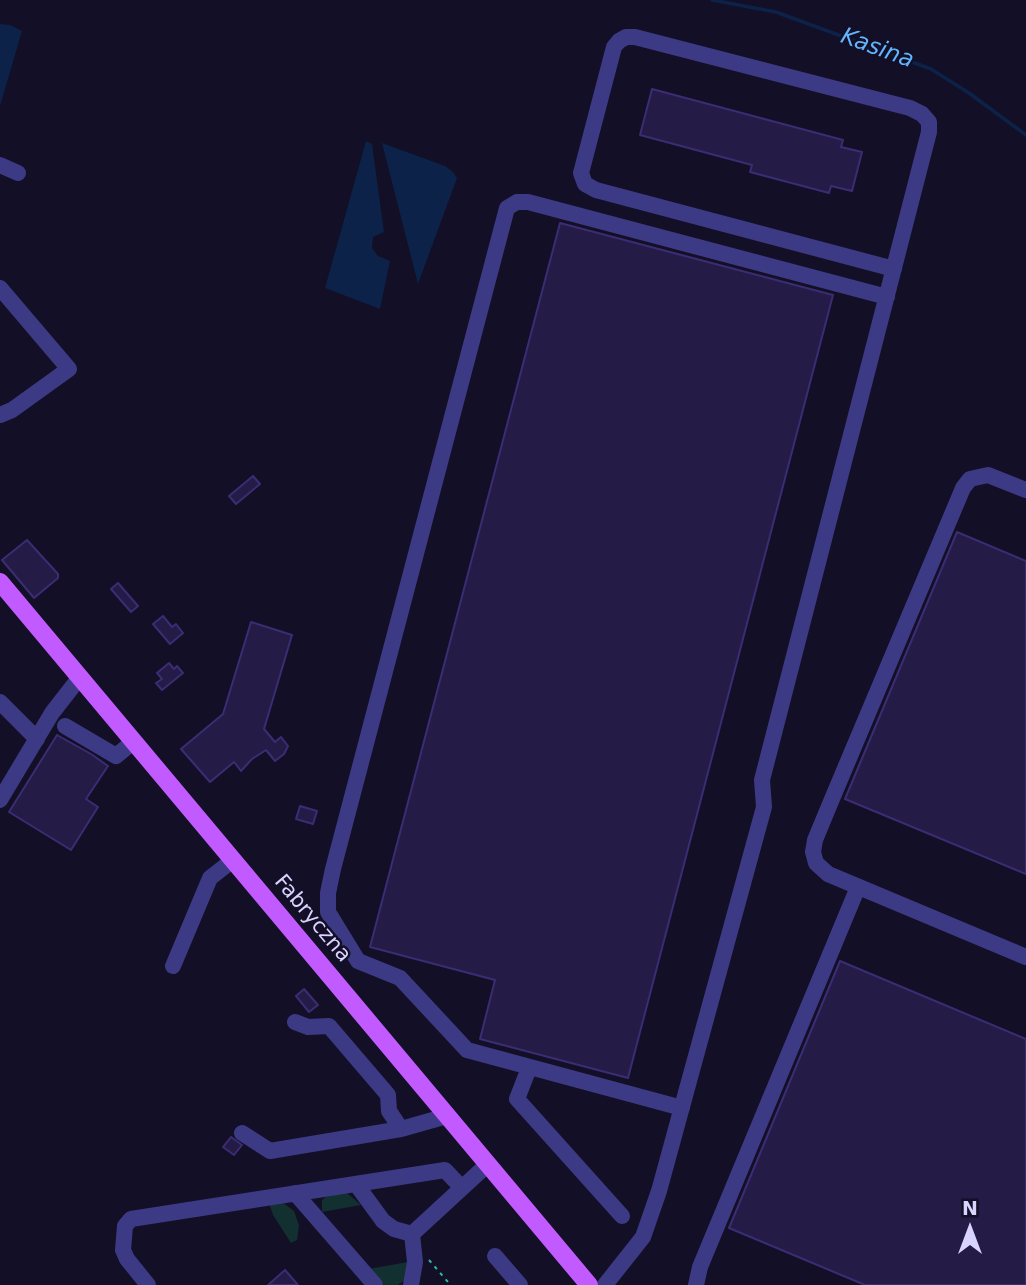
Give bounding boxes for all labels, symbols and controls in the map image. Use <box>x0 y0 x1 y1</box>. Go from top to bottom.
water label: Kasina <box>837 23 917 75</box>
street label: Fabryczna <box>268 870 356 968</box>
north arrow <box>935 1194 1005 1264</box>
text: N <box>962 1197 978 1219</box>

